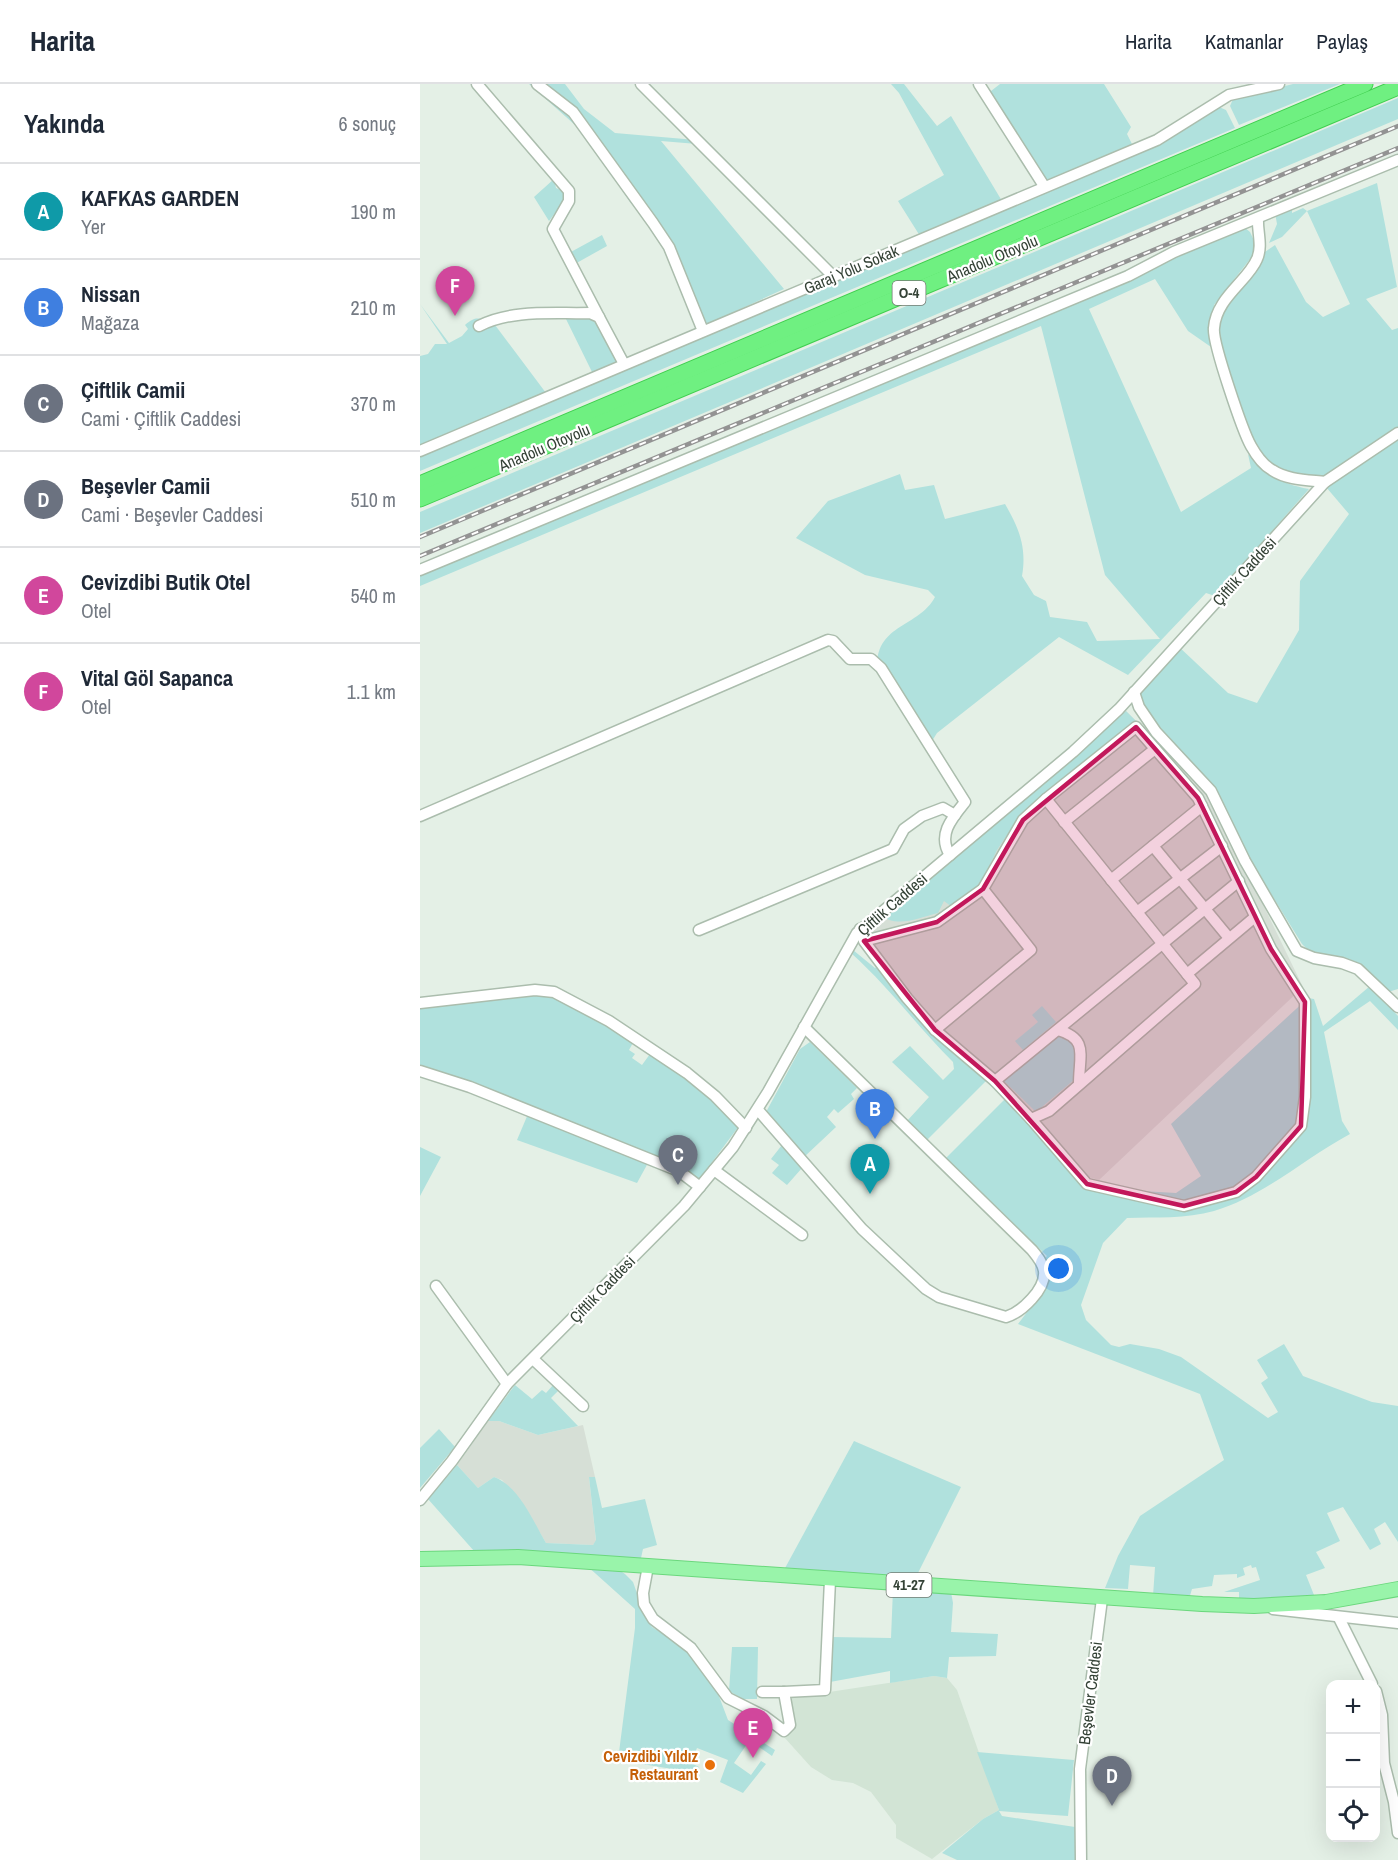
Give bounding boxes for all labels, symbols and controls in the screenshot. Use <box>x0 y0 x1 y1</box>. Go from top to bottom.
text: Harita <box>30 22 95 60</box>
text: Harita <box>1125 27 1172 56</box>
text: Katmanlar <box>1205 27 1283 56</box>
text: Paylaş <box>1316 27 1368 56</box>
text: Yakında <box>24 106 105 141</box>
text: 6 sonuç <box>339 110 396 137</box>
text: KAFKAS GARDEN <box>81 183 239 213</box>
text: A <box>38 198 49 225</box>
text: 190 m <box>350 198 396 225</box>
text: Yer <box>81 213 105 240</box>
street label: Anadolu Otoyolu <box>942 229 1041 287</box>
street label: Garaj Yolu Sokak <box>800 239 902 299</box>
pin: F <box>435 266 474 316</box>
text: Nissan <box>81 279 140 309</box>
road number: O-4 <box>892 281 926 305</box>
text: B <box>38 294 49 321</box>
text: 210 m <box>350 294 396 321</box>
text: Mağaza <box>81 309 139 336</box>
text: Çiftlik Camii <box>81 375 185 405</box>
text: C <box>38 390 49 417</box>
text: 370 m <box>350 390 396 417</box>
text: Cami · Çiftlik Caddesi <box>81 405 241 432</box>
street label: Anadolu Otoyolu <box>494 418 593 476</box>
text: Beşevler Camii <box>81 471 210 501</box>
text: D <box>38 486 49 513</box>
text: 510 m <box>350 486 396 513</box>
text: Cami · Beşevler Caddesi <box>81 501 263 528</box>
street label: Çiftlik Caddesi <box>1207 532 1281 610</box>
text: Cevizdibi Butik Otel <box>81 567 250 597</box>
text: E <box>38 582 49 609</box>
text: 540 m <box>350 582 396 609</box>
text: Otel <box>81 597 111 624</box>
text: Vital Göl Sapanca <box>81 663 233 693</box>
text: F <box>38 678 49 705</box>
text: 1.1 km <box>347 678 396 705</box>
text: Otel <box>81 693 111 720</box>
street label: Çiftlik Caddesi <box>852 867 932 941</box>
pin: B <box>856 1090 894 1139</box>
pin: C <box>658 1136 698 1185</box>
pin: A <box>850 1144 890 1194</box>
street label: Çiftlik Caddesi <box>564 1250 640 1328</box>
your location <box>1044 1254 1073 1283</box>
road number: 41-27 <box>886 1573 932 1597</box>
street label: Beşevler Caddesi <box>1073 1640 1107 1746</box>
map controls <box>1326 1680 1380 1842</box>
button: + <box>1326 1680 1380 1734</box>
pin: E <box>734 1708 772 1758</box>
button: − <box>1326 1734 1380 1788</box>
place label: Cevizdibi Yıldız Restaurant <box>603 1745 699 1785</box>
pin: D <box>1092 1756 1132 1806</box>
marker: Cevizdibi Yıldız Restaurant <box>703 1758 717 1772</box>
button: locate <box>1326 1788 1380 1842</box>

